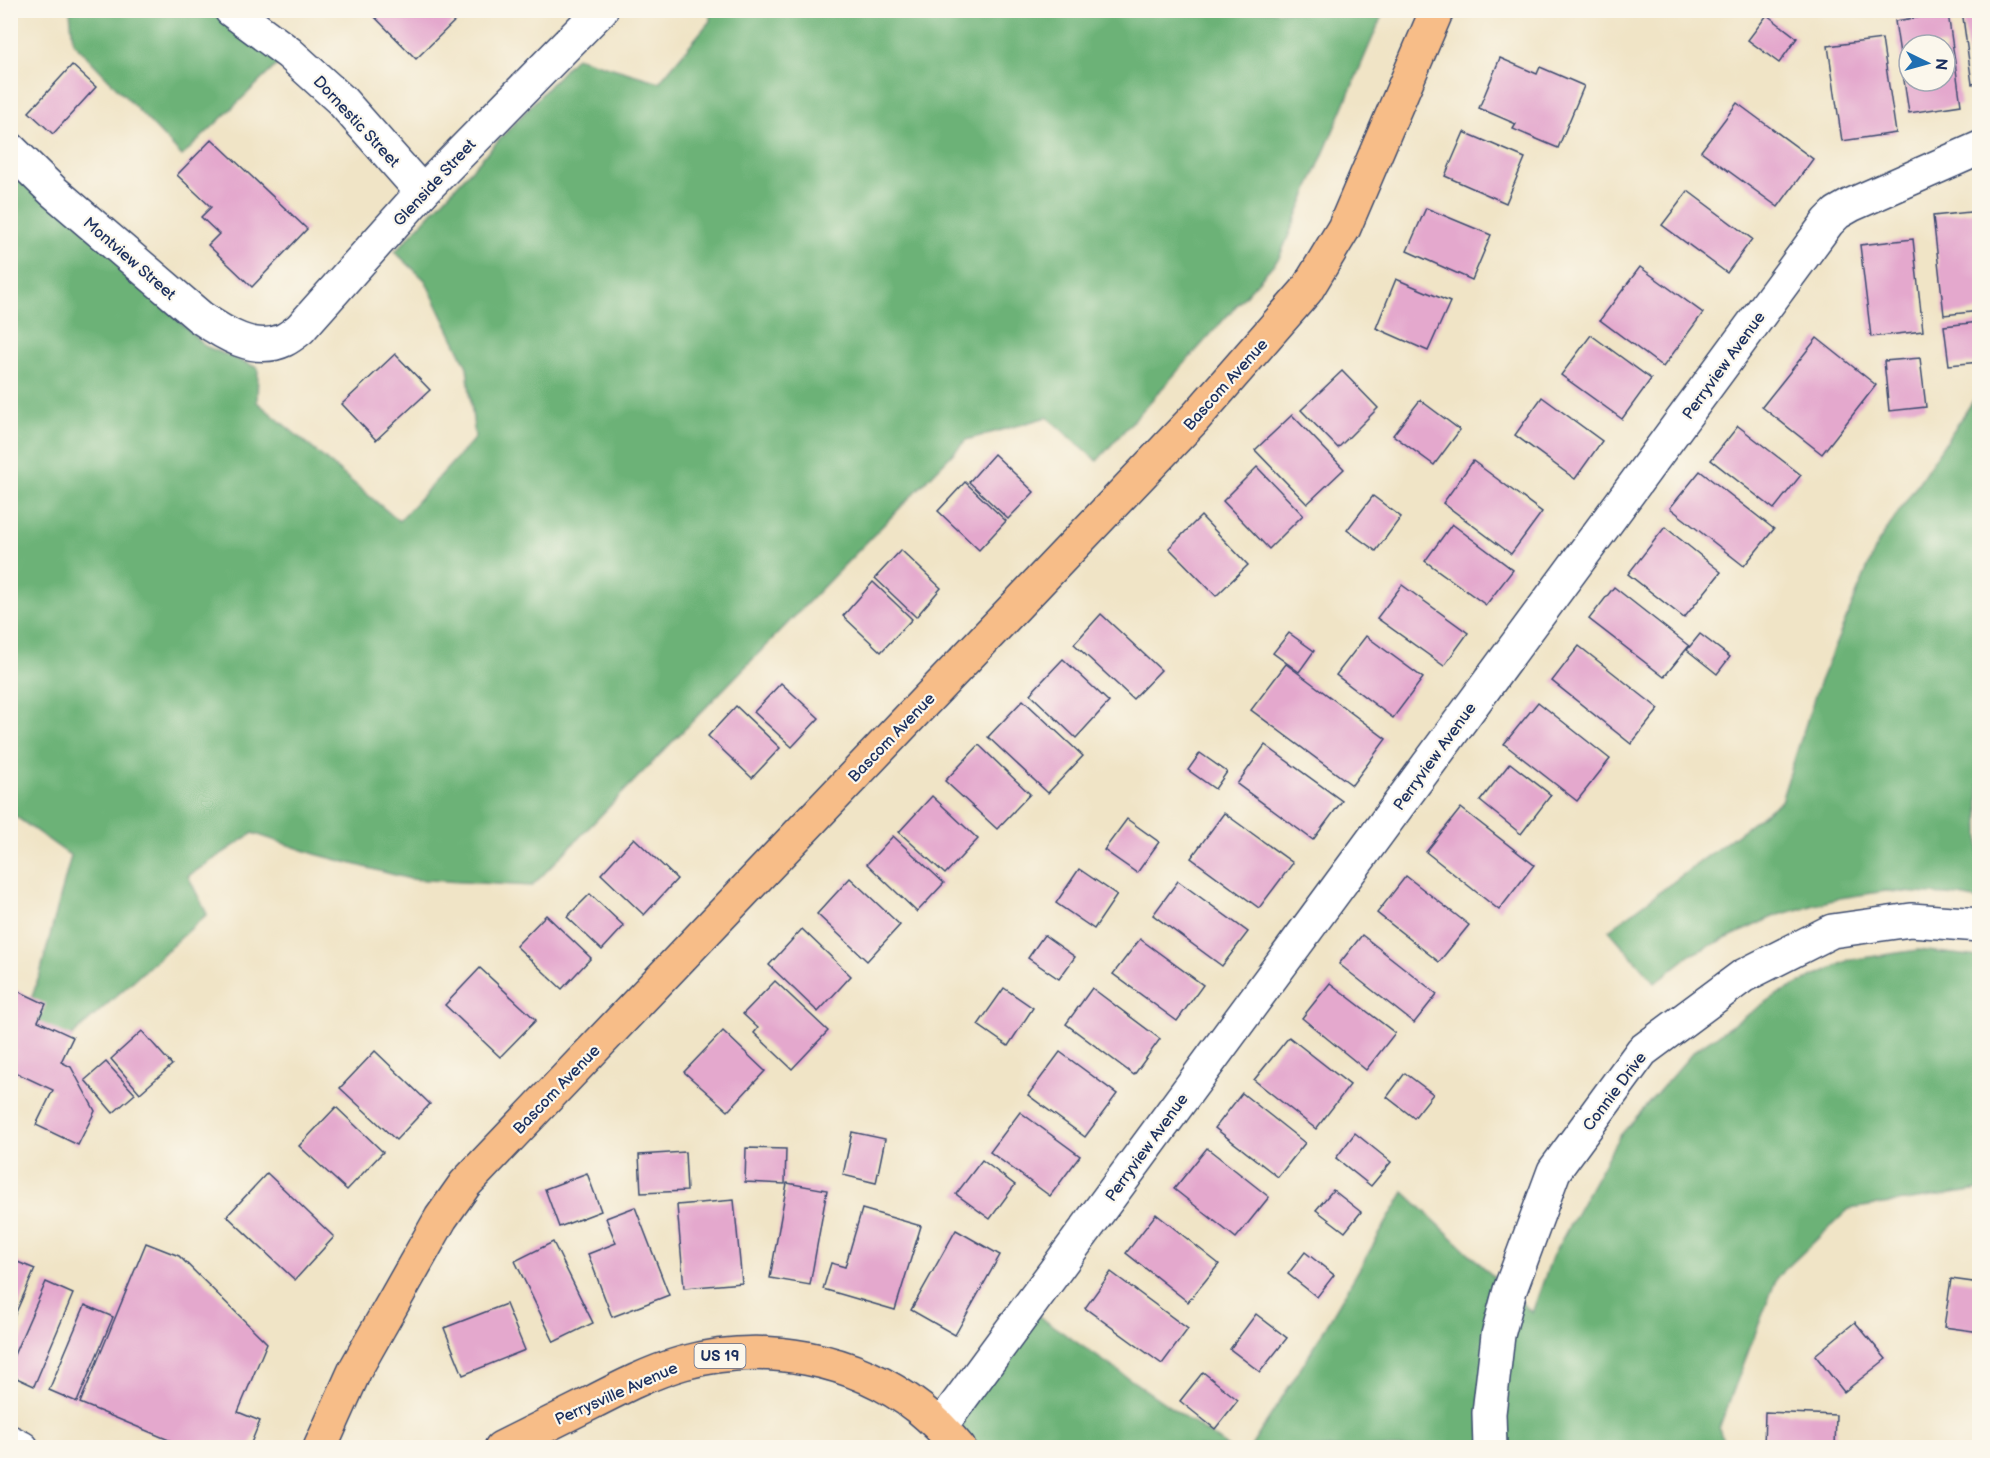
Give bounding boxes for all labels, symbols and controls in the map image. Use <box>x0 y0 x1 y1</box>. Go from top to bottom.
north arrow <box>1897 33 1957 93</box>
text: N <box>1930 57 1950 71</box>
street label: Dornestic Street <box>309 72 403 172</box>
street label: Glenside Street <box>390 135 480 231</box>
street label: Montview Street <box>79 214 179 305</box>
street label: Perryview Avenue <box>1679 308 1770 423</box>
street label: Bascom Avenue <box>1180 335 1273 435</box>
street label: Bascom Avenue <box>845 689 940 787</box>
street label: Perryview Avenue <box>1390 699 1481 814</box>
street label: Bascom Avenue <box>510 1041 605 1139</box>
street label: Connie Drive <box>1579 1048 1651 1135</box>
street label: Perryview Avenue <box>1102 1090 1193 1205</box>
road number: US 19 <box>694 1344 746 1368</box>
street label: Perrysville Avenue <box>552 1359 681 1430</box>

